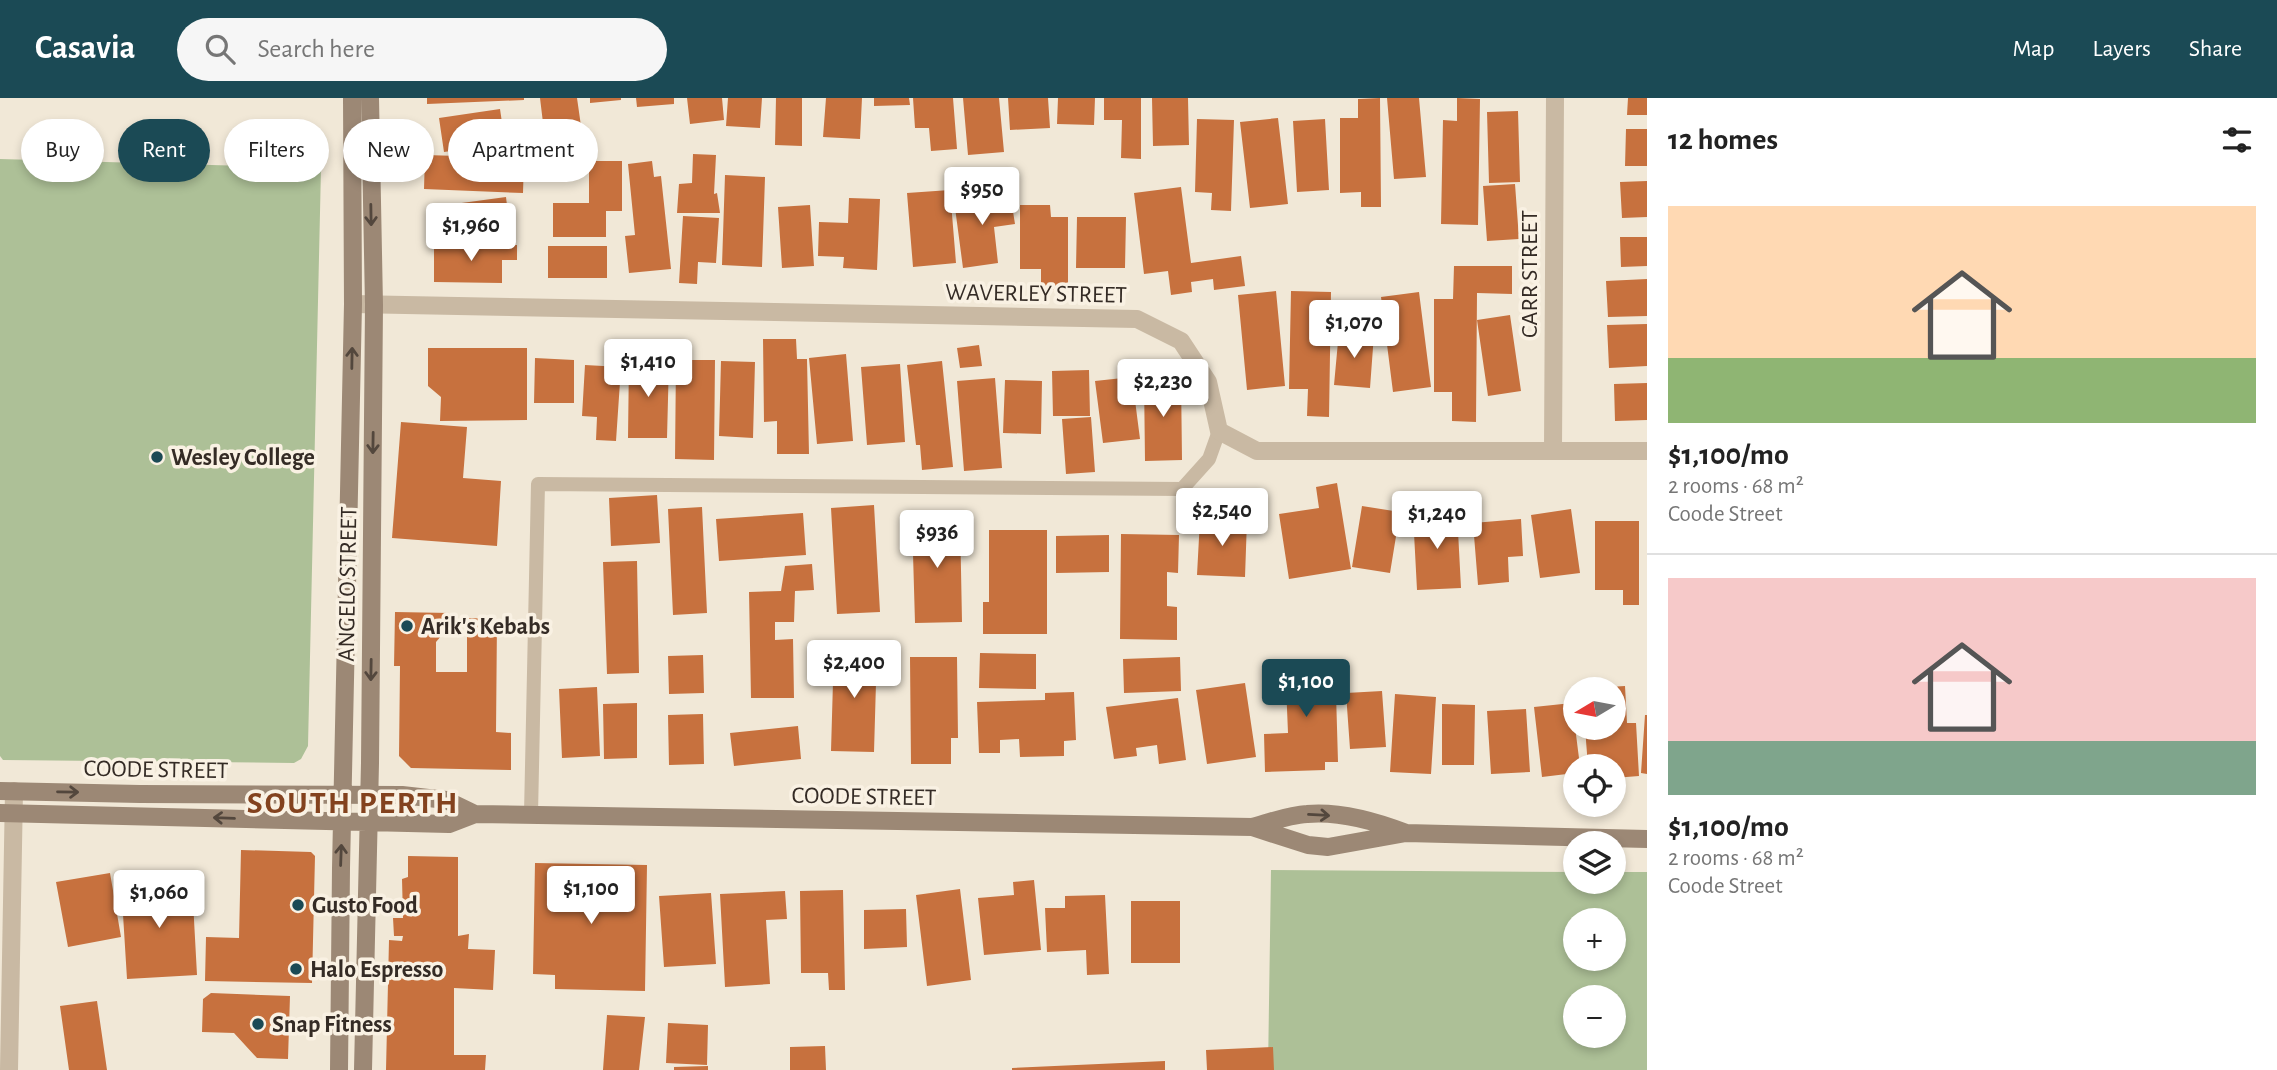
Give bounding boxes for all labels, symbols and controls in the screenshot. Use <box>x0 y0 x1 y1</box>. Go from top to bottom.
search box <box>177 18 667 81</box>
icon: search <box>201 30 239 68</box>
text: Casavia <box>35 32 135 65</box>
text: Search here <box>257 36 375 62</box>
text: Map <box>2012 37 2054 61</box>
text: Layers <box>2092 37 2151 61</box>
text: Share <box>2189 37 2242 61</box>
chip: Buy <box>21 119 104 182</box>
chip: Rent <box>118 119 210 182</box>
chip: Filters <box>224 119 329 182</box>
chip: New <box>343 119 434 182</box>
chip: Apartment <box>448 119 598 182</box>
icon: filters <box>2218 121 2256 159</box>
text: 12 homes <box>1668 125 1778 155</box>
pin: $950 <box>941 167 1023 227</box>
text: $950 <box>960 178 1004 201</box>
one-way arrow <box>365 203 378 226</box>
pin: $1,960 <box>414 204 528 263</box>
street label: CARR STREET <box>1518 210 1542 338</box>
text: $1,960 <box>442 214 500 237</box>
icon: home <box>1899 252 2025 378</box>
street label: WAVERLEY STREET <box>945 280 1127 308</box>
pin: $1,070 <box>1297 300 1411 360</box>
text: $1,070 <box>1325 311 1383 334</box>
pin: $1,410 <box>591 340 705 399</box>
one-way arrow <box>345 347 359 370</box>
text: $1,410 <box>620 350 676 373</box>
pin: $2,230 <box>1106 360 1220 419</box>
text: $2,230 <box>1133 370 1193 393</box>
one-way arrow <box>366 431 380 454</box>
text: $1,100/mo <box>1668 440 1789 470</box>
place label: Wesley College <box>171 446 315 470</box>
marker: Wesley College <box>149 449 165 465</box>
text: 2 rooms · 68 m² <box>1668 475 1804 498</box>
pin: $2,540 <box>1165 489 1279 548</box>
pin: $1,240 <box>1380 491 1494 551</box>
text: $2,540 <box>1192 499 1252 522</box>
text: $1,240 <box>1408 502 1466 525</box>
text: Coode Street <box>1668 503 1783 526</box>
street label: ANGELO STREET <box>335 506 361 662</box>
pin: $936 <box>896 510 978 570</box>
text: $936 <box>916 521 958 544</box>
place label: Arik's Kebabs <box>421 615 550 639</box>
marker: Arik's Kebabs <box>399 618 415 634</box>
icon: home <box>1899 624 2025 750</box>
pin: $2,400 <box>797 640 911 700</box>
text: $2,400 <box>823 651 885 674</box>
one-way arrow <box>364 658 377 681</box>
pin: $1,100 <box>1249 660 1363 719</box>
text: $1,100 <box>1278 670 1334 693</box>
north arrow <box>1563 677 1626 740</box>
map controls <box>1563 677 1626 1048</box>
button: locate <box>1563 754 1626 817</box>
street label: COODE STREET <box>83 757 229 783</box>
street label: COODE STREET <box>791 784 937 810</box>
one-way arrow <box>56 786 79 799</box>
district label: SOUTH PERTH <box>247 787 459 819</box>
one-way arrow <box>1307 808 1330 821</box>
one-way arrow <box>212 811 235 824</box>
text: $1,100/mo <box>1668 812 1789 842</box>
button: layers <box>1563 831 1626 894</box>
one-way arrow <box>335 844 348 867</box>
text: 2 rooms · 68 m² <box>1668 847 1804 870</box>
pin: $1,100 <box>534 866 648 926</box>
pin: $1,060 <box>102 870 216 930</box>
text: Coode Street <box>1668 875 1783 898</box>
text: $1,100 <box>563 877 619 900</box>
text: $1,060 <box>130 881 188 904</box>
place label: Gusto Food <box>312 894 418 918</box>
marker: Gusto Food <box>290 897 306 913</box>
button: + <box>1563 908 1626 971</box>
place label: Halo Espresso <box>310 958 443 982</box>
marker: Halo Espresso <box>288 961 304 977</box>
button: − <box>1563 985 1626 1048</box>
place label: Snap Fitness <box>272 1013 392 1037</box>
marker: Snap Fitness <box>250 1016 266 1032</box>

